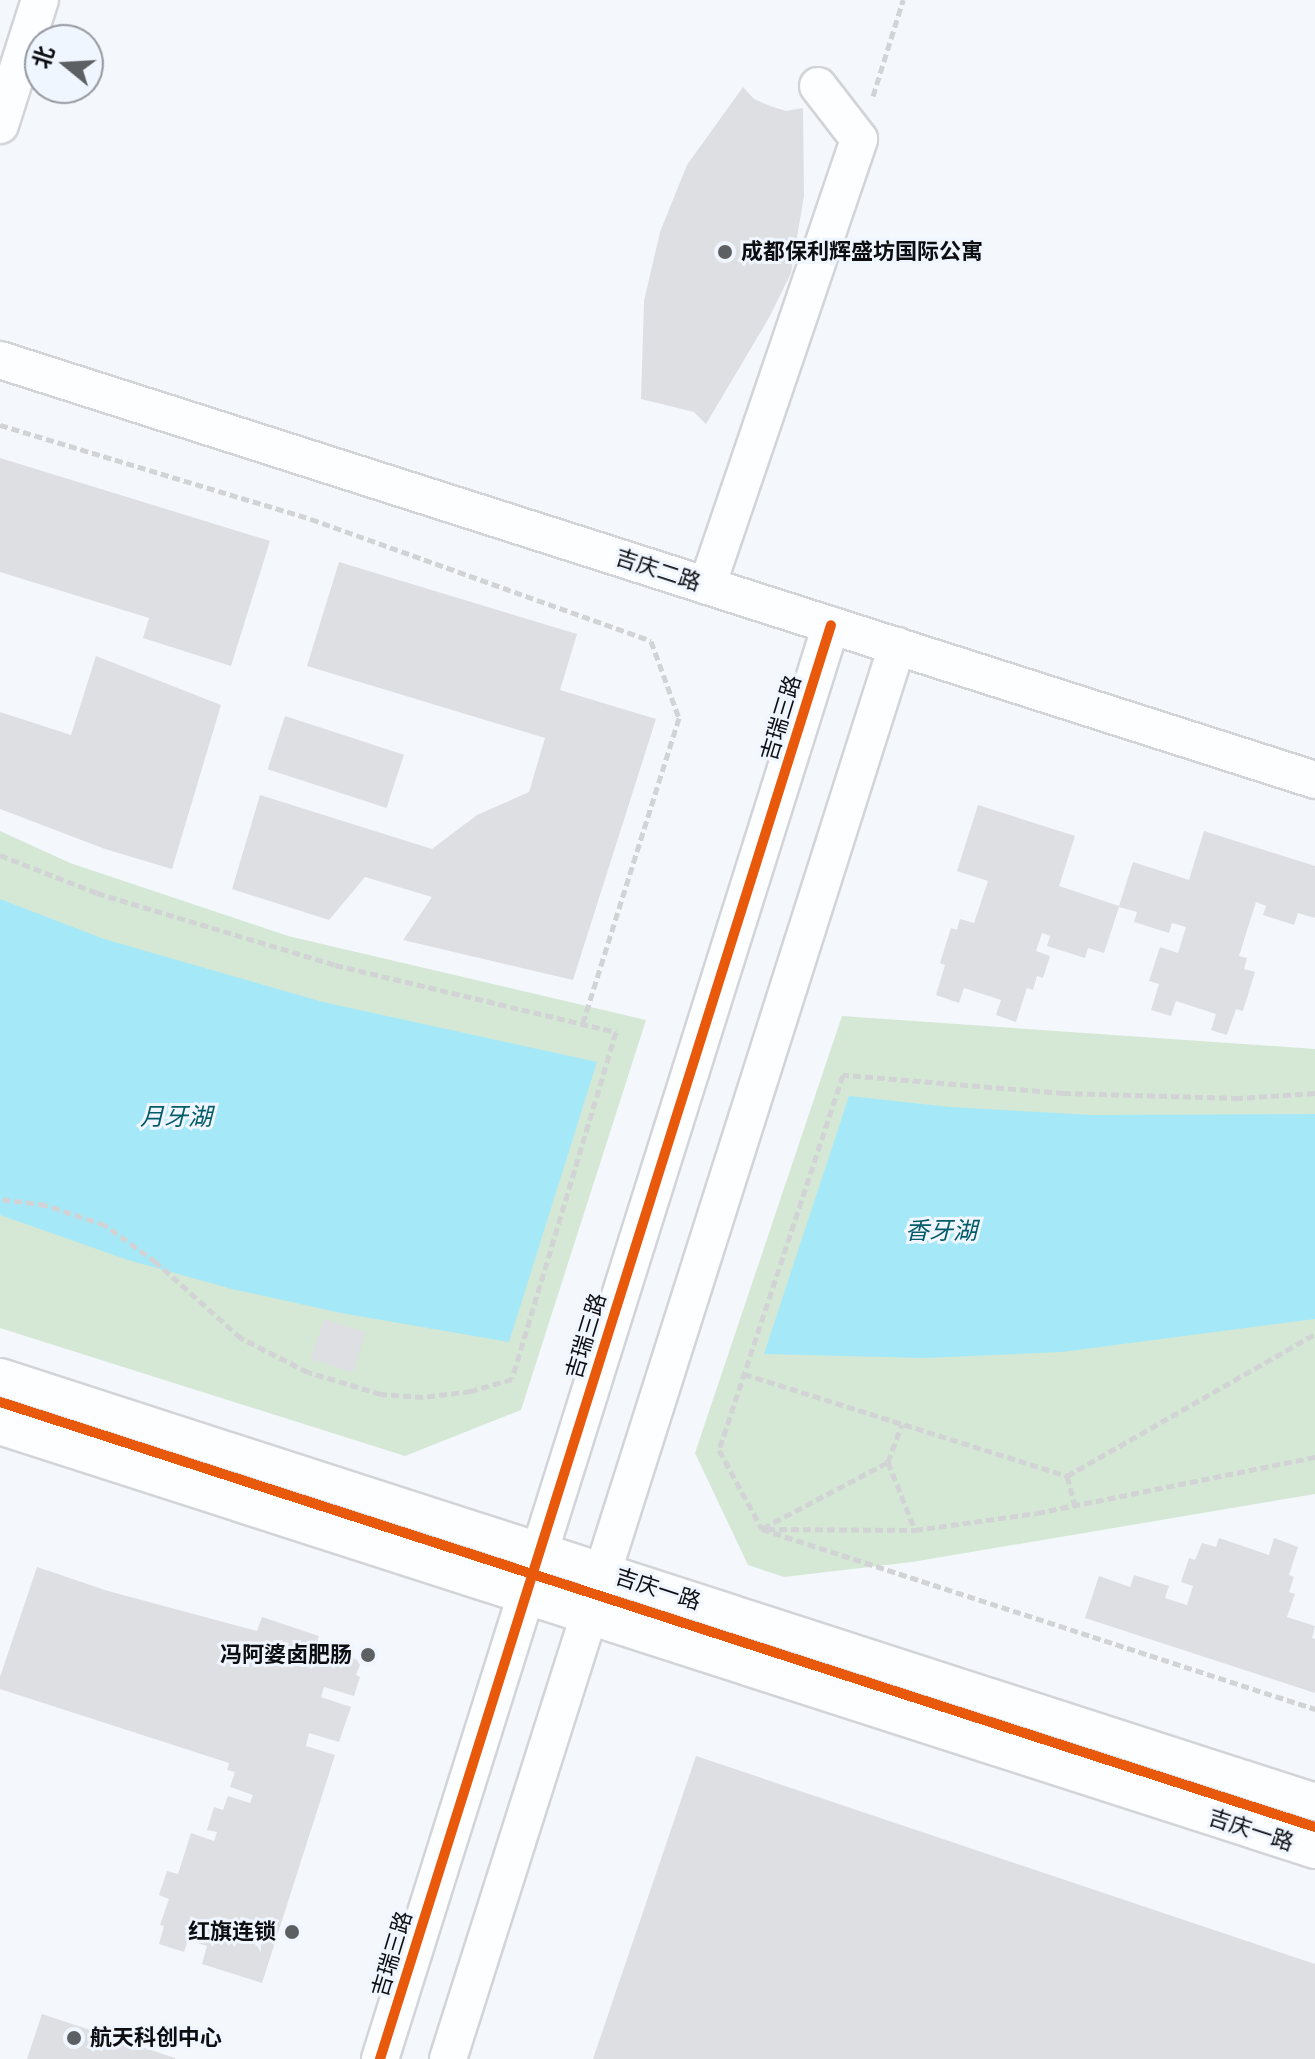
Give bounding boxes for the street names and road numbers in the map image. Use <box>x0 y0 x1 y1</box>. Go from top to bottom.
street label: 吉庆二路 <box>612 544 704 596</box>
street label: 吉瑞三路 <box>756 672 806 764</box>
street label: 吉瑞三路 <box>561 1290 611 1382</box>
street label: 吉庆一路 <box>612 1563 704 1615</box>
street label: 吉庆一路 <box>1205 1804 1297 1856</box>
street label: 吉瑞三路 <box>367 1908 417 2000</box>

